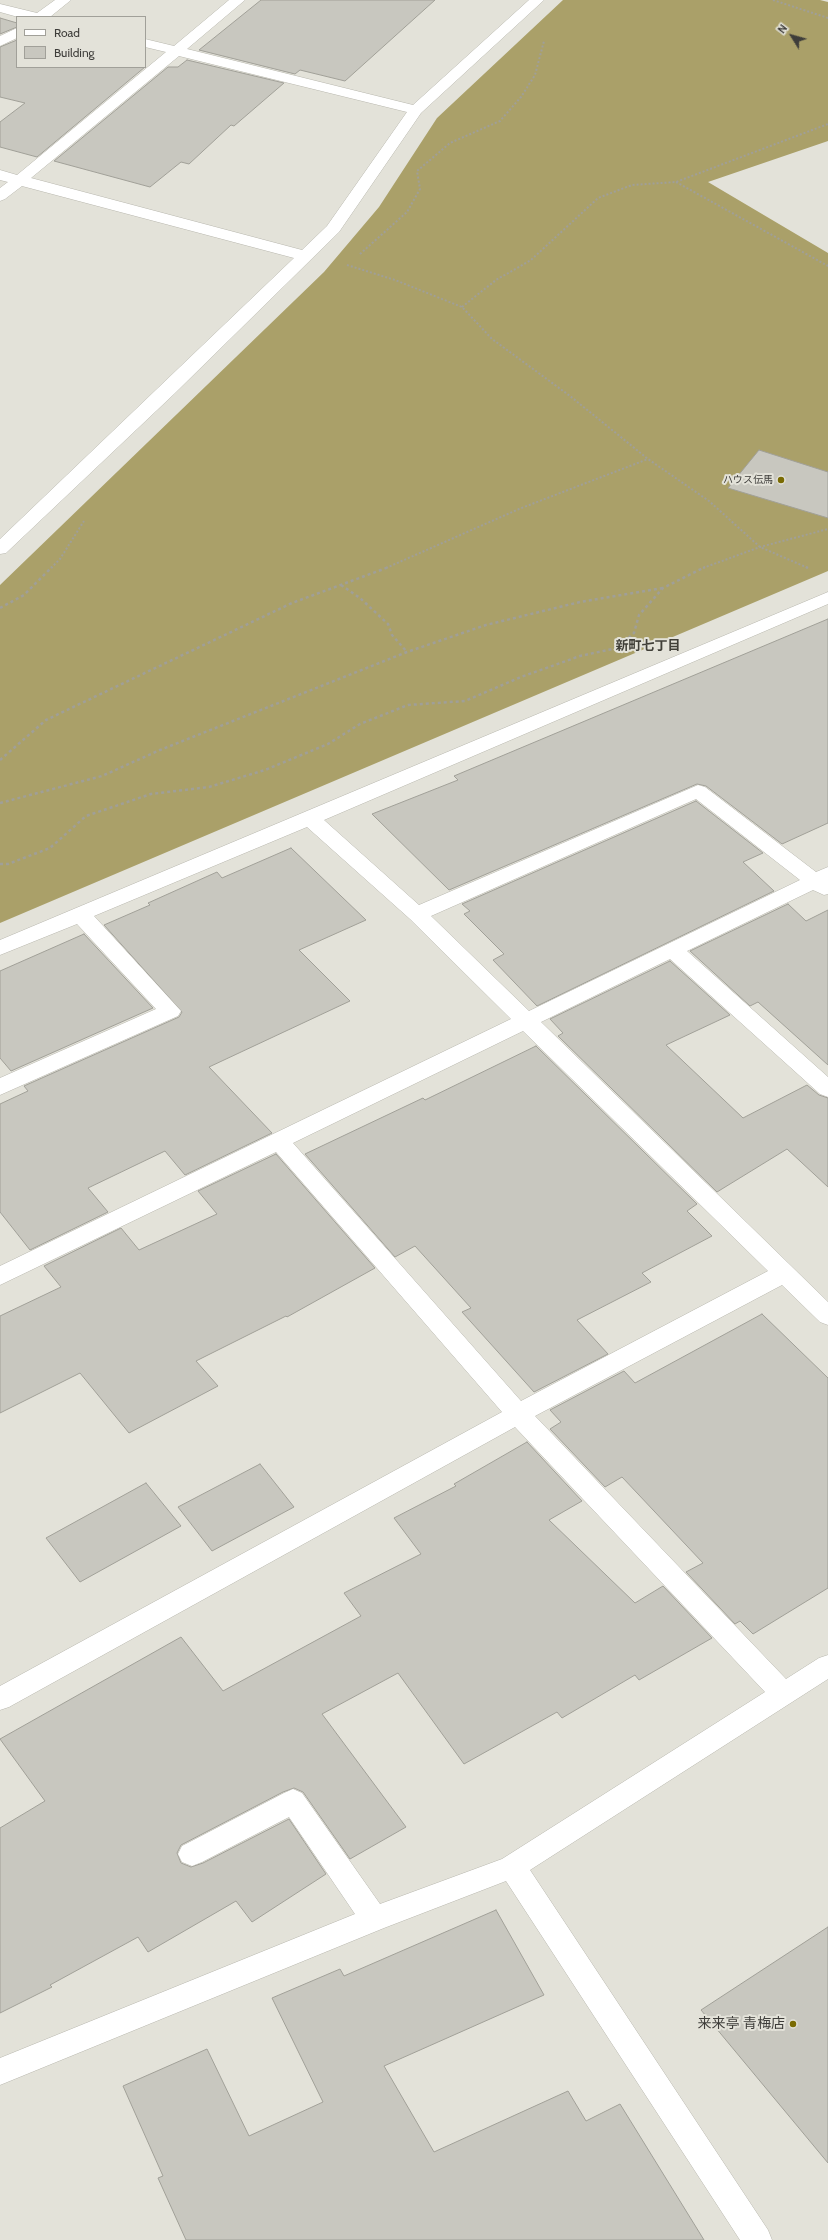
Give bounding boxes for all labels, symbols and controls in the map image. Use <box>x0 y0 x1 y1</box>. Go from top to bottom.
legend <box>16 16 146 68</box>
north arrow <box>772 16 812 56</box>
text: N <box>774 21 790 36</box>
text: Road <box>54 25 80 40</box>
text: Building <box>54 45 95 60</box>
place label: ハウス伝馬 <box>723 474 773 486</box>
marker: ハウス伝馬 <box>776 475 786 485</box>
district label: 新町七丁目 <box>616 638 680 654</box>
place label: 来来亭 青梅店 <box>698 2016 785 2032</box>
marker: 来来亭 青梅店 <box>788 2019 798 2029</box>

